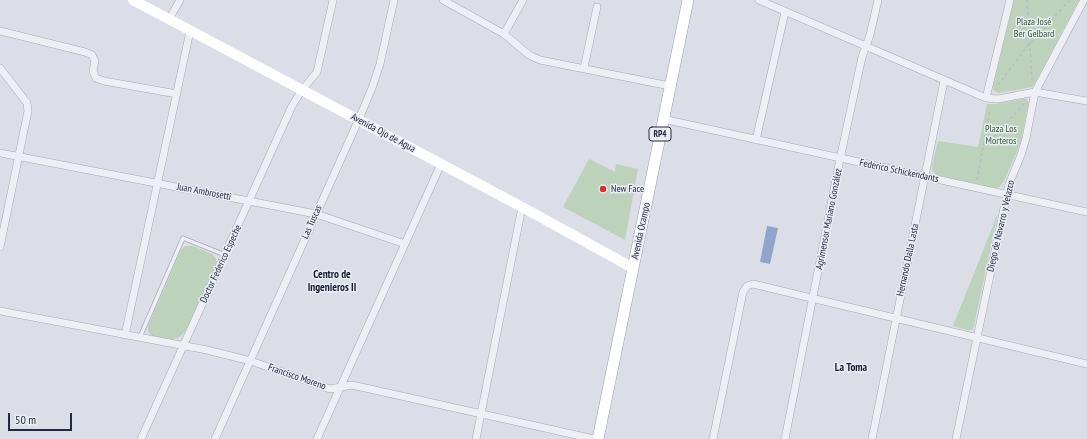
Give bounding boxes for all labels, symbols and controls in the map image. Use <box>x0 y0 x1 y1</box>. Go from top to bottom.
park label: Plaza José Ber Gelbard <box>1014 16 1054 40</box>
street label: Avenida Ojo de Agua <box>349 111 417 155</box>
park label: Plaza Los Morteros <box>985 123 1017 146</box>
road number: RP4 <box>649 127 671 141</box>
street label: Federico Schickendants <box>858 157 940 185</box>
street label: Agrimensor Mariano González <box>813 167 845 271</box>
street label: Diego de Navarro y Velazco <box>985 179 1017 273</box>
street label: Juan Ambrosetti <box>176 181 232 203</box>
place label: New Face <box>611 183 644 195</box>
marker: New Face <box>598 184 608 194</box>
street label: Avenida Ocampo <box>629 202 653 260</box>
street label: Las Tuscas <box>299 203 325 241</box>
street label: Doctor Federico Espeche <box>198 223 244 305</box>
street label: Hernando Dalla Lasta <box>894 223 922 297</box>
district label: Centro de Ingenieros II <box>308 268 356 294</box>
street label: Francisco Moreno <box>266 361 328 393</box>
district label: La Toma <box>835 361 867 375</box>
scale bar <box>10 405 74 431</box>
text: 50 m <box>15 412 36 427</box>

